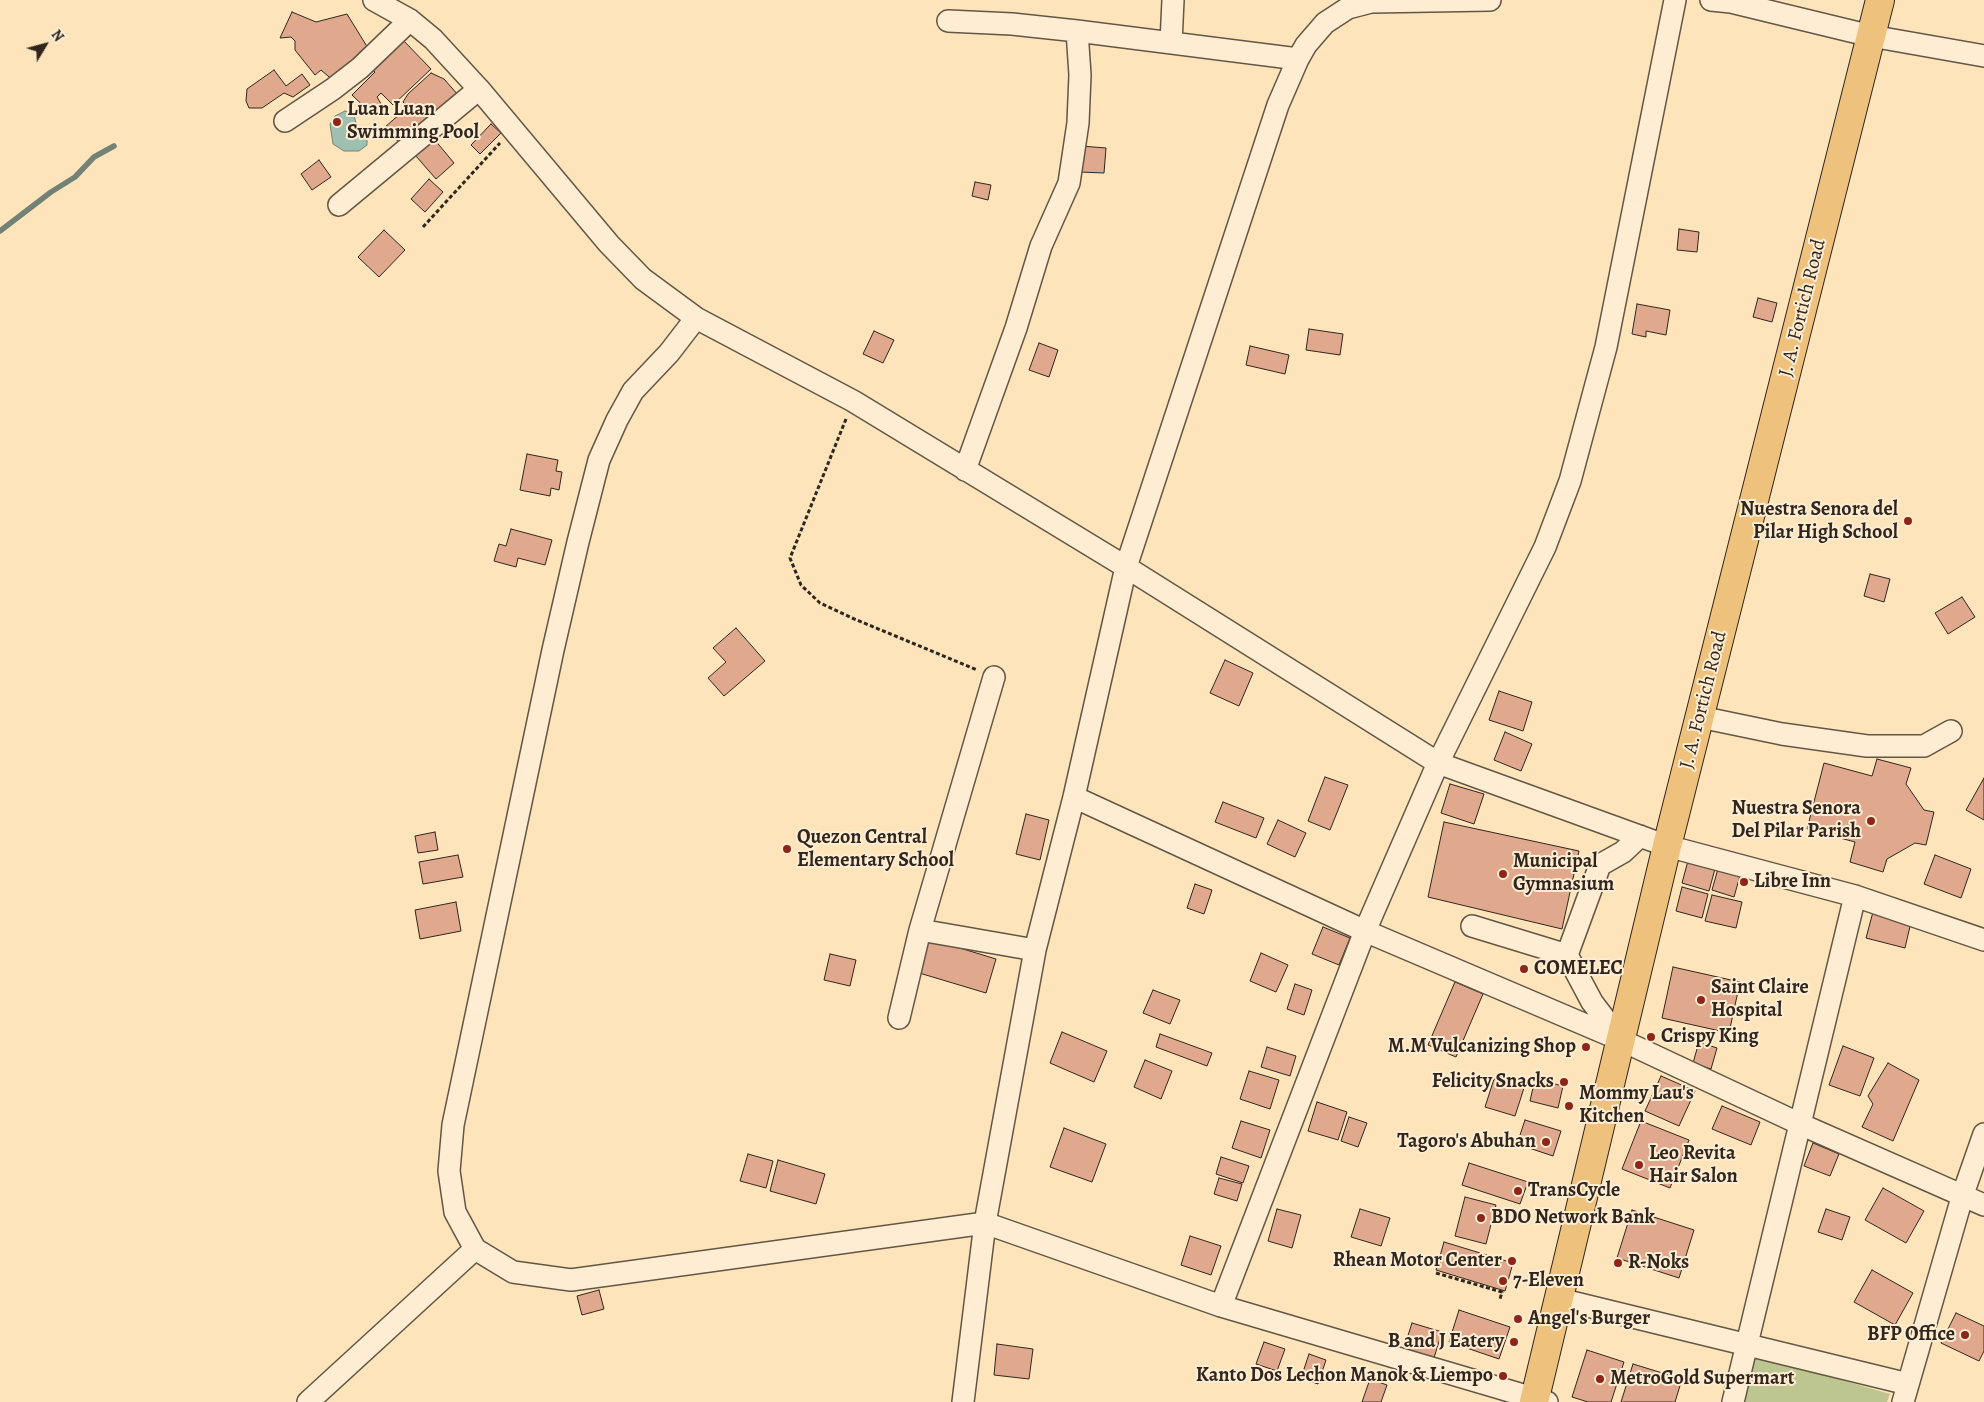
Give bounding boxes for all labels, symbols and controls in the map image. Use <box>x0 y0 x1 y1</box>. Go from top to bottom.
north arrow <box>20 20 70 70</box>
text: N <box>47 26 68 45</box>
place label: Luan Luan Swimming Pool <box>347 98 479 145</box>
marker: Luan Luan Swimming Pool <box>331 116 343 128</box>
street label: J. A. Fortich Road <box>1774 237 1832 379</box>
place label: Nuestra Senora del Pilar High School <box>1740 498 1898 545</box>
marker: Nuestra Senora del Pilar High School <box>1902 515 1914 527</box>
street label: J. A. Fortich Road <box>1675 629 1733 771</box>
place label: Nuestra Senora Del Pilar Parish <box>1732 797 1861 844</box>
marker: Nuestra Senora Del Pilar Parish <box>1865 815 1877 827</box>
place label: Quezon Central Elementary School <box>797 826 954 873</box>
marker: Quezon Central Elementary School <box>781 843 793 855</box>
place label: Municipal Gymnasium <box>1513 850 1614 897</box>
marker: Municipal Gymnasium <box>1497 868 1509 880</box>
place label: Libre Inn <box>1754 870 1831 894</box>
marker: Libre Inn <box>1738 876 1750 888</box>
place label: COMELEC <box>1534 957 1623 981</box>
marker: COMELEC <box>1518 963 1530 975</box>
place label: Saint Claire Hospital <box>1711 976 1809 1023</box>
marker: Saint Claire Hospital <box>1695 994 1707 1006</box>
place label: Crispy King <box>1661 1025 1759 1049</box>
marker: Crispy King <box>1645 1031 1657 1043</box>
place label: M.M Vulcanizing Shop <box>1388 1035 1576 1059</box>
marker: M.M Vulcanizing Shop <box>1580 1041 1592 1053</box>
place label: Felicity Snacks <box>1432 1070 1554 1094</box>
marker: Felicity Snacks <box>1558 1076 1570 1088</box>
place label: Mommy Lau's Kitchen <box>1579 1082 1694 1129</box>
marker: Mommy Lau's Kitchen <box>1563 1100 1575 1112</box>
place label: Tagoro's Abuhan <box>1397 1130 1536 1154</box>
marker: Tagoro's Abuhan <box>1540 1136 1552 1148</box>
place label: Leo Revita Hair Salon <box>1649 1142 1738 1189</box>
marker: Leo Revita Hair Salon <box>1633 1159 1645 1171</box>
place label: TransCycle <box>1528 1179 1620 1203</box>
marker: TransCycle <box>1512 1185 1524 1197</box>
place label: BDO Network Bank <box>1491 1206 1655 1230</box>
marker: BDO Network Bank <box>1475 1212 1487 1224</box>
place label: Rhean Motor Center <box>1333 1249 1502 1273</box>
place label: R-Noks <box>1628 1251 1689 1275</box>
marker: Rhean Motor Center <box>1506 1255 1518 1267</box>
marker: R-Noks <box>1612 1257 1624 1269</box>
place label: 7-Eleven <box>1513 1269 1584 1293</box>
marker: 7-Eleven <box>1497 1275 1509 1287</box>
place label: Angel's Burger <box>1528 1307 1650 1331</box>
marker: Angel's Burger <box>1512 1313 1524 1325</box>
place label: BFP Office <box>1867 1323 1955 1347</box>
marker: BFP Office <box>1959 1329 1971 1341</box>
place label: B and J Eatery <box>1388 1330 1504 1354</box>
marker: B and J Eatery <box>1508 1336 1520 1348</box>
place label: Kanto Dos Lechon Manok & Liempo <box>1196 1364 1493 1388</box>
place label: MetroGold Supermart <box>1610 1367 1794 1391</box>
marker: Kanto Dos Lechon Manok & Liempo <box>1497 1370 1509 1382</box>
marker: MetroGold Supermart <box>1594 1373 1606 1385</box>

